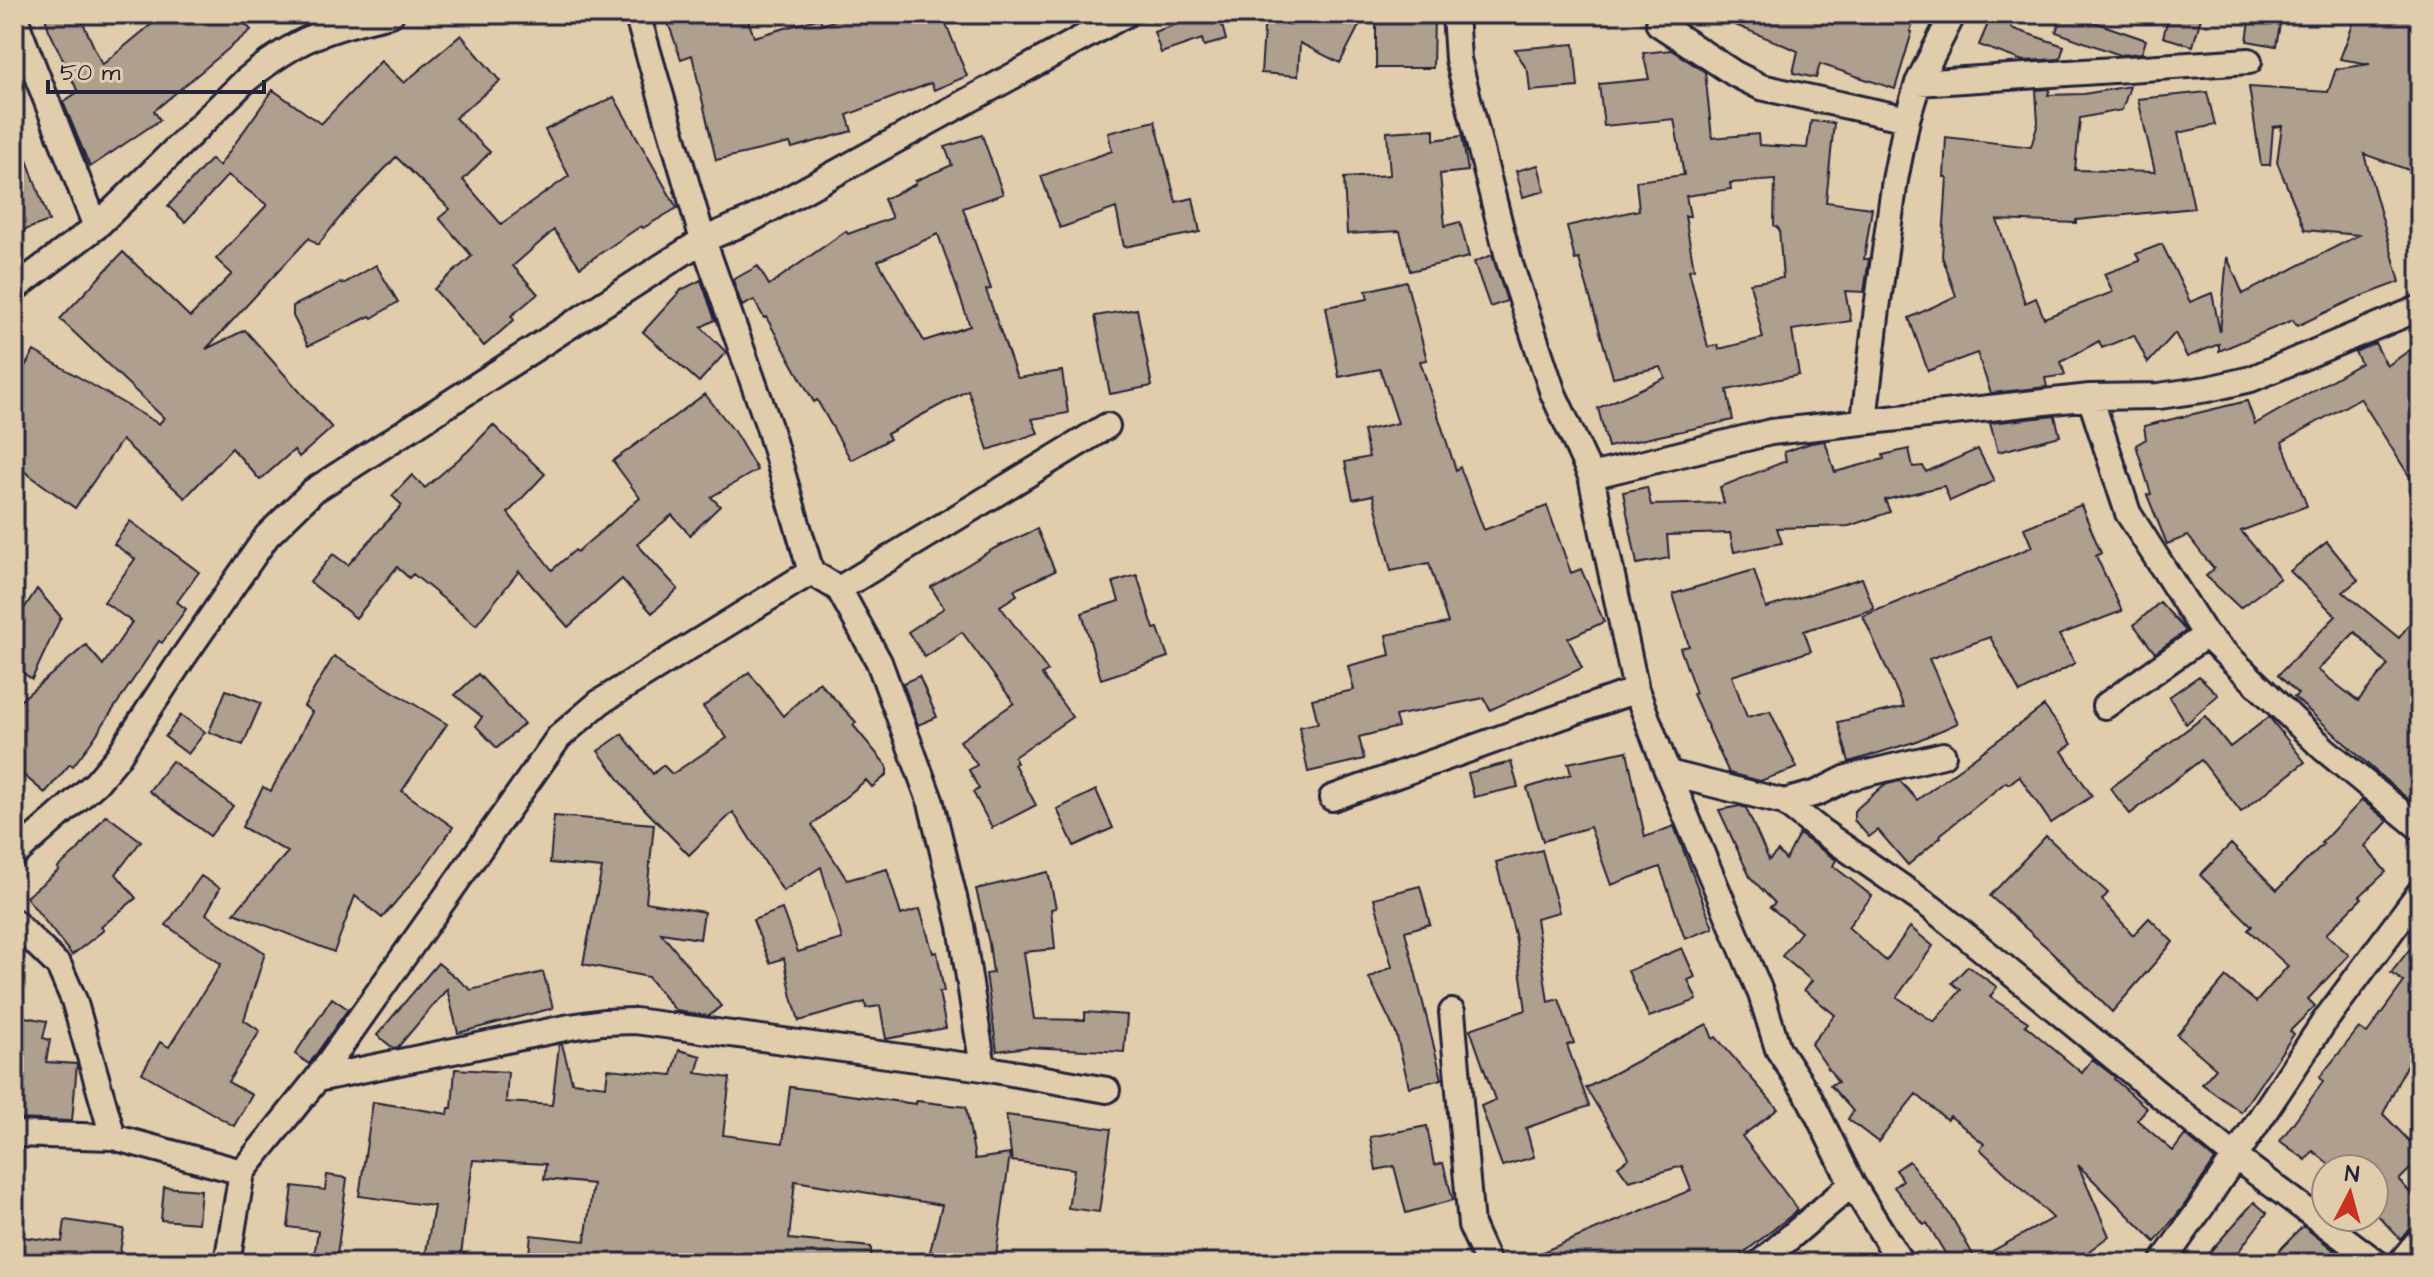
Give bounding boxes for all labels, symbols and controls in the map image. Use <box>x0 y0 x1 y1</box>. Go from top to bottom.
scale bar <box>48 44 264 94</box>
text: 50 m <box>60 56 121 90</box>
north arrow <box>2310 1153 2390 1233</box>
text: N <box>2343 1158 2361 1191</box>

